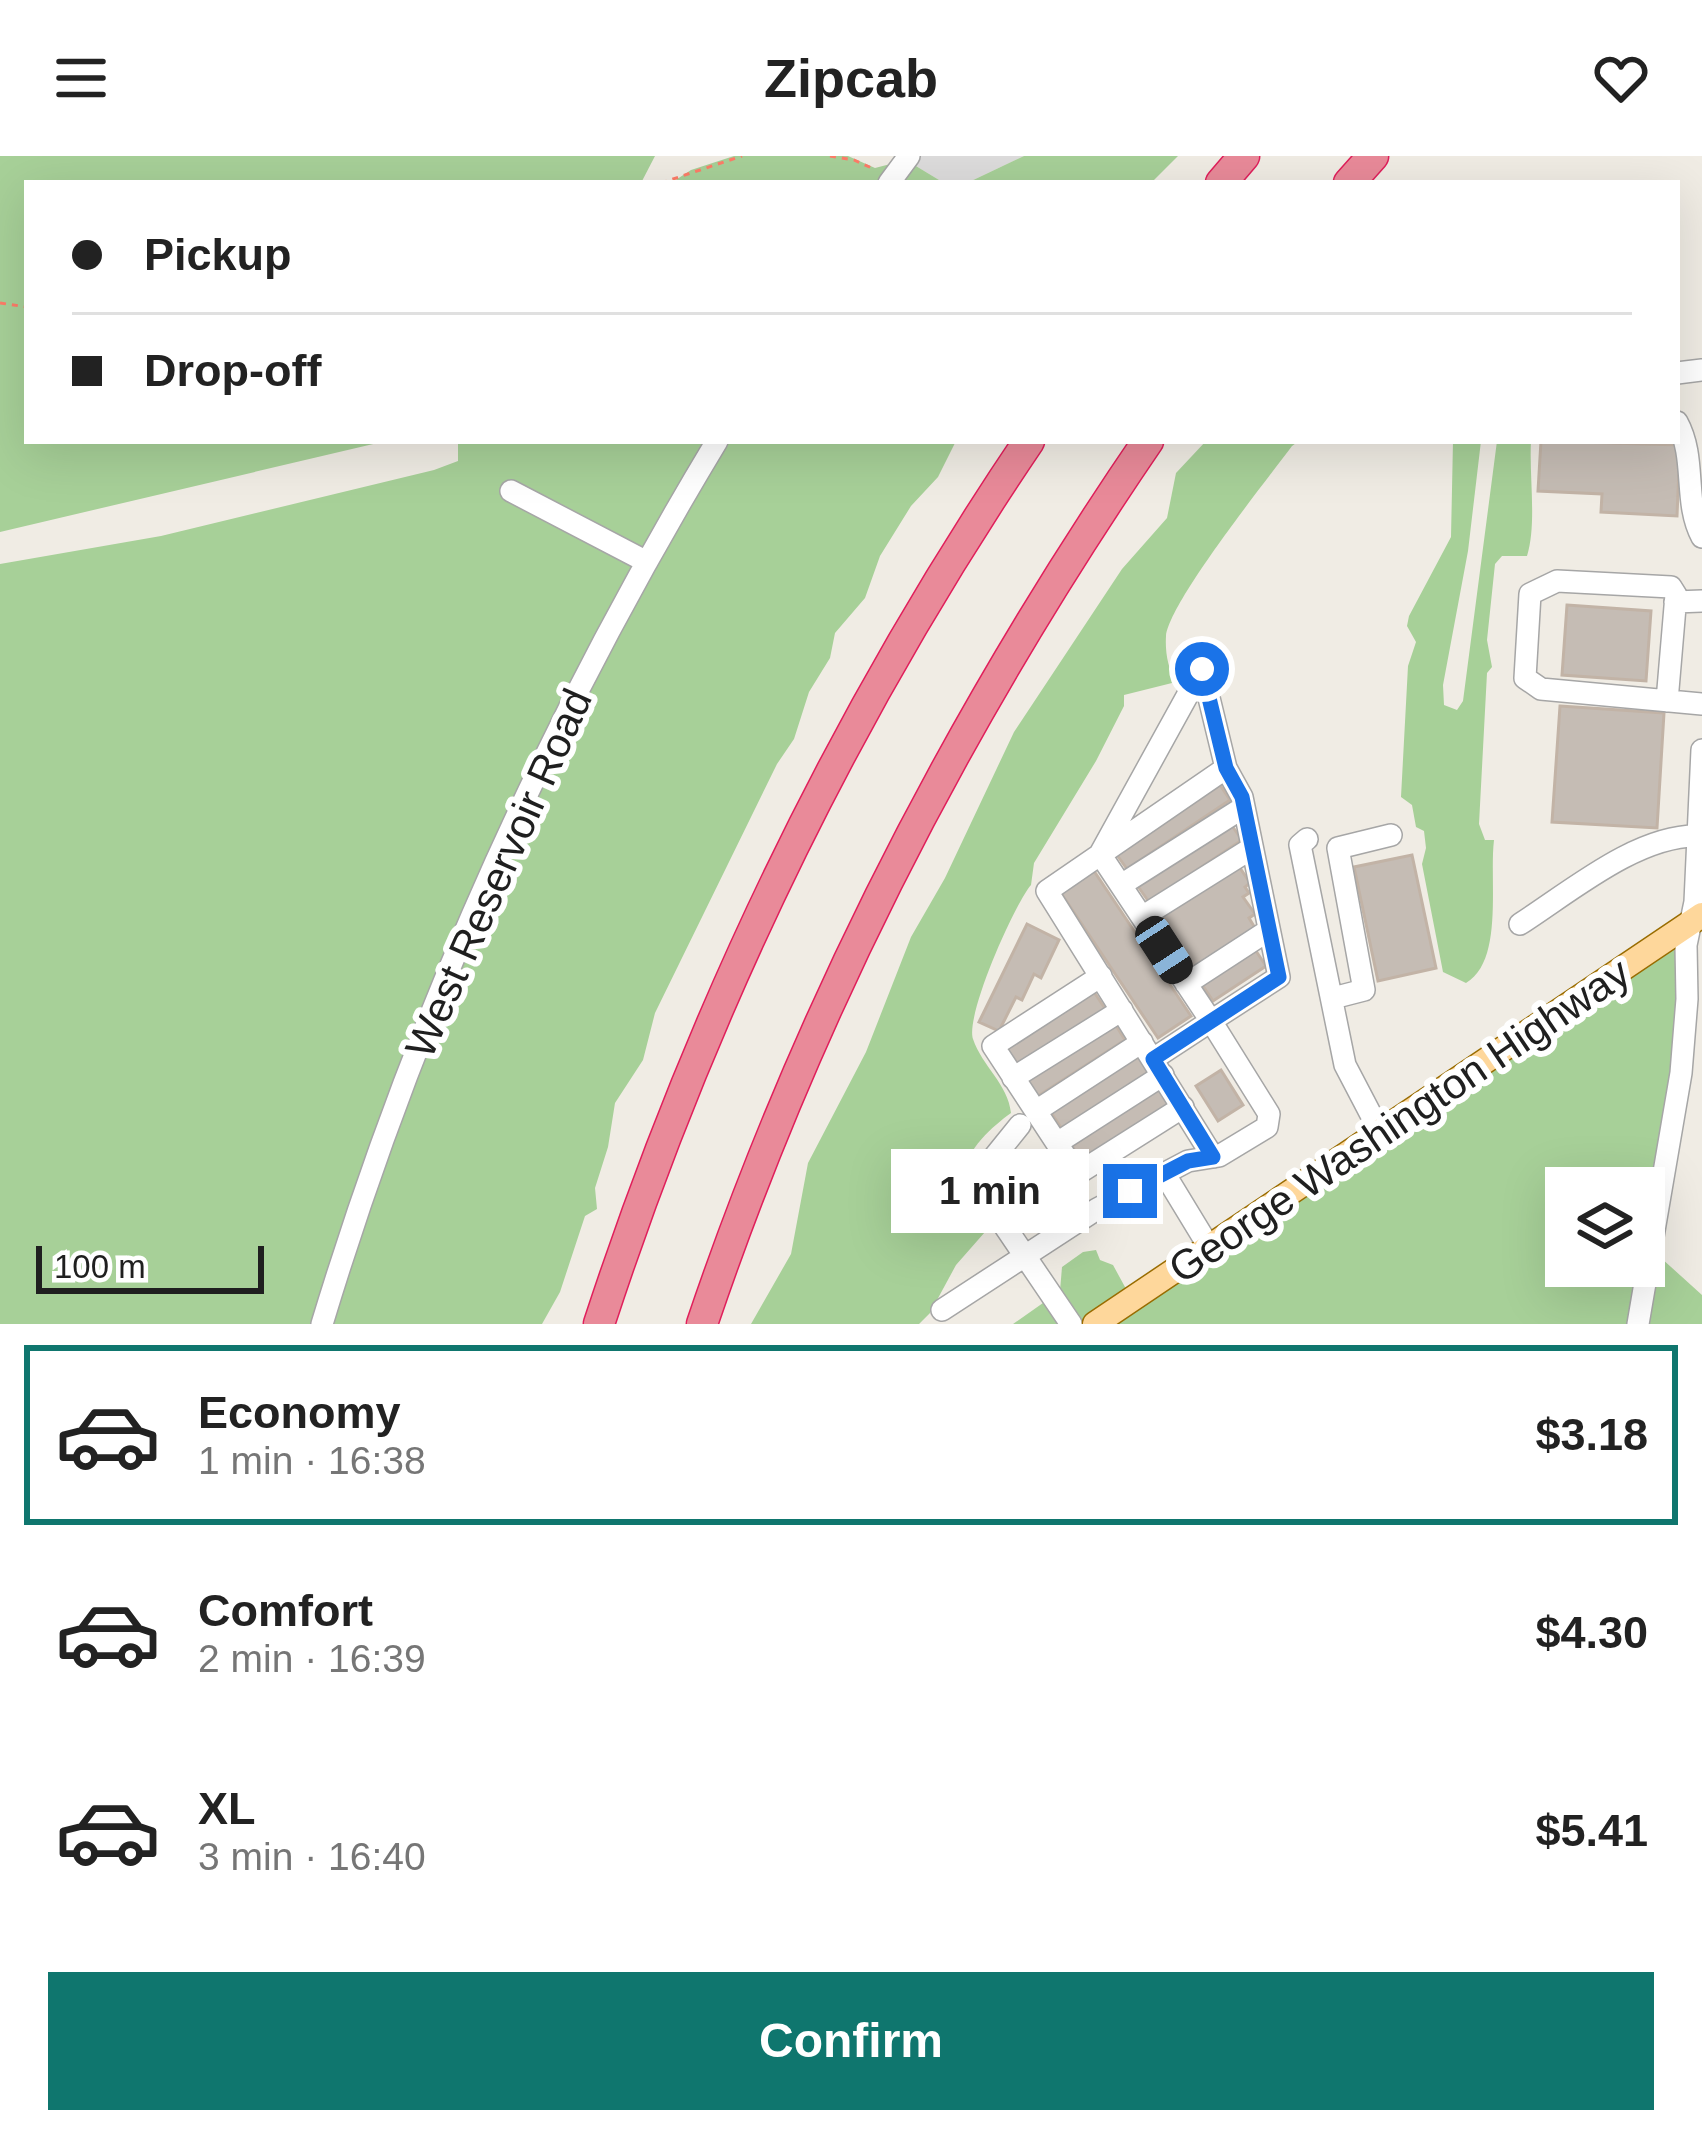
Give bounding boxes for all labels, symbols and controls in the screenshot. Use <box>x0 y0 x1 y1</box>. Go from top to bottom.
icon: menu <box>48 45 114 111</box>
icon: heart <box>1588 45 1654 111</box>
text: Zipcab <box>764 48 938 108</box>
text: Pickup <box>144 229 292 280</box>
text: Drop-off <box>144 345 321 396</box>
route start <box>1175 642 1229 696</box>
street label: West Reservoir Road <box>396 682 601 1065</box>
car <box>1129 910 1199 990</box>
street label: George Washington Highway <box>1160 949 1638 1292</box>
callout: 1 min <box>890 1149 1088 1233</box>
route end <box>1103 1164 1157 1218</box>
map controls <box>1545 1167 1665 1287</box>
button: layers <box>1545 1167 1665 1287</box>
text: 1 min <box>939 1169 1041 1212</box>
scale bar <box>36 1240 264 1293</box>
text: 100 m <box>54 1248 146 1285</box>
icon: car <box>54 1381 162 1489</box>
text: Economy <box>198 1387 401 1438</box>
text: $3.18 <box>1535 1409 1648 1460</box>
text: 1 min · 16:38 <box>198 1439 426 1482</box>
icon: car <box>54 1579 162 1687</box>
text: Comfort <box>198 1585 373 1636</box>
text: $4.30 <box>1535 1607 1648 1658</box>
text: 2 min · 16:39 <box>198 1637 426 1680</box>
icon: car <box>54 1777 162 1885</box>
text: XL <box>198 1783 256 1834</box>
text: $5.41 <box>1535 1805 1648 1856</box>
text: 3 min · 16:40 <box>198 1835 426 1878</box>
button: Confirm <box>48 1972 1654 2110</box>

